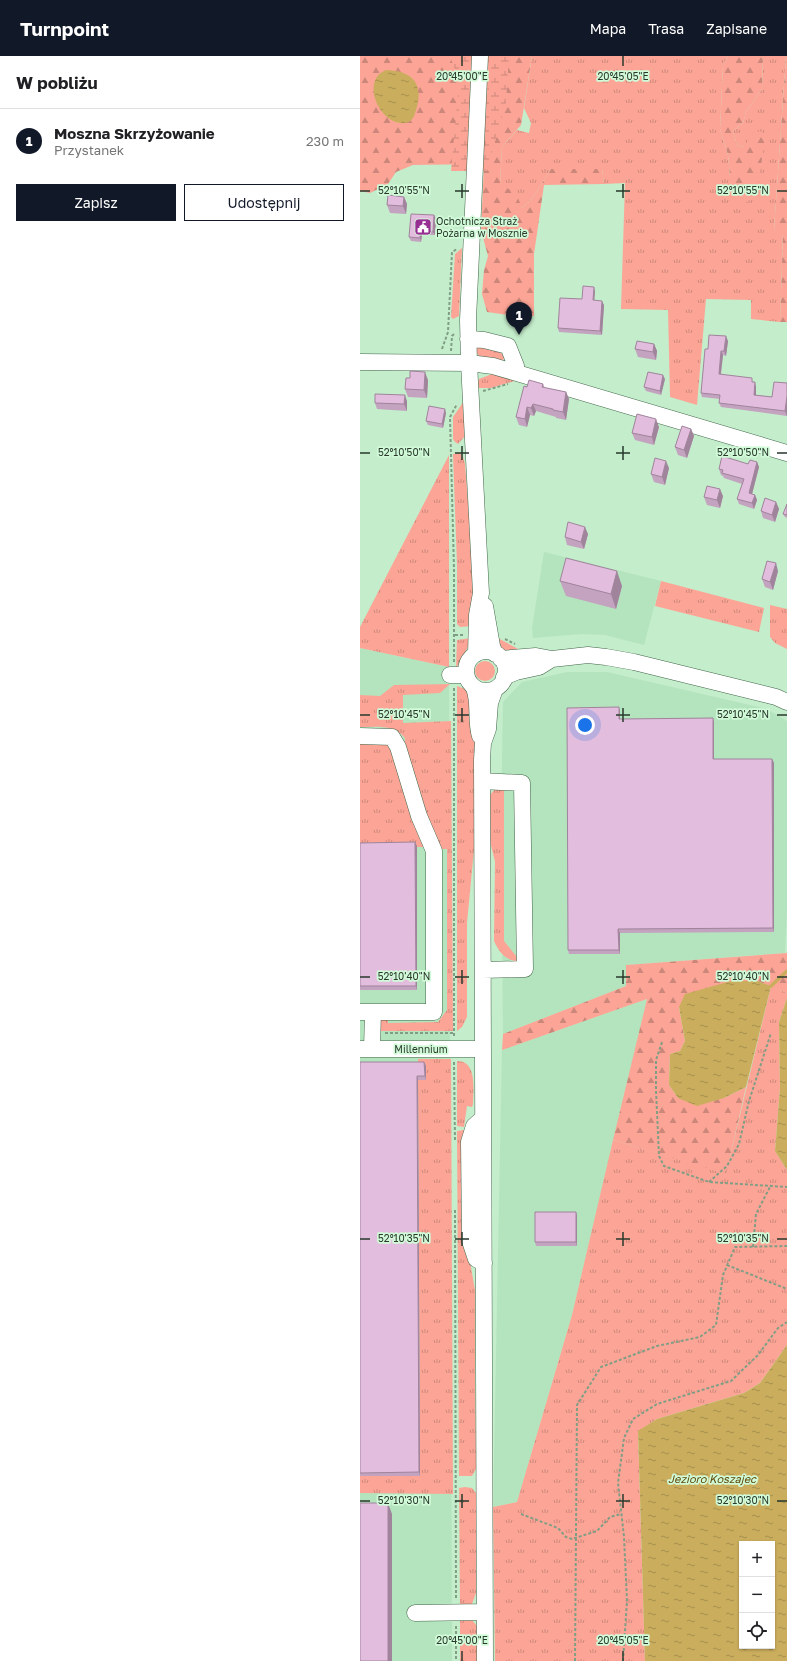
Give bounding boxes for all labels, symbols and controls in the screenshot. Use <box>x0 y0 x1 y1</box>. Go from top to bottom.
text: Turnpoint <box>20 17 109 40</box>
text: Mapa <box>590 20 626 37</box>
text: Trasa <box>648 20 684 37</box>
text: Zapisane <box>706 20 767 37</box>
text: 20°45'00"E <box>436 70 488 82</box>
text: 20°45'05"E <box>597 70 649 82</box>
text: W pobliżu <box>16 72 98 93</box>
text: Moszna Skrzyżowanie <box>54 124 215 142</box>
text: 1 <box>26 133 32 149</box>
text: 230 m <box>306 133 344 149</box>
text: Przystanek <box>54 142 124 158</box>
button: Zapisz <box>16 184 176 221</box>
button: Udostępnij <box>184 184 344 221</box>
text: 52°10'55"N <box>378 184 430 196</box>
text: 52°10'55"N <box>717 184 769 196</box>
place label: Ochotnicza Straż Pożarna w Mosznie <box>436 215 528 239</box>
public building icon: Ochotnicza Straż Pożarna w Mosznie <box>413 217 433 237</box>
pin: 1 <box>506 302 532 335</box>
text: 52°10'50"N <box>378 446 430 458</box>
text: 52°10'50"N <box>717 446 769 458</box>
text: 52°10'45"N <box>378 708 430 720</box>
text: 52°10'45"N <box>717 708 769 720</box>
your location <box>575 715 595 735</box>
text: 52°10'40"N <box>378 970 430 982</box>
text: 52°10'40"N <box>717 970 769 982</box>
street label: Millennium <box>394 1043 448 1055</box>
text: 52°10'35"N <box>378 1232 430 1244</box>
text: 52°10'35"N <box>717 1232 769 1244</box>
water label: Jezioro Koszajec <box>668 1472 757 1486</box>
text: 52°10'30"N <box>378 1494 430 1506</box>
text: 52°10'30"N <box>717 1494 769 1506</box>
map controls <box>739 1541 775 1649</box>
button: + <box>739 1541 775 1577</box>
button: − <box>739 1577 775 1613</box>
button: locate <box>739 1613 775 1649</box>
text: 20°45'00"E <box>436 1634 488 1646</box>
text: 20°45'05"E <box>597 1634 649 1646</box>

